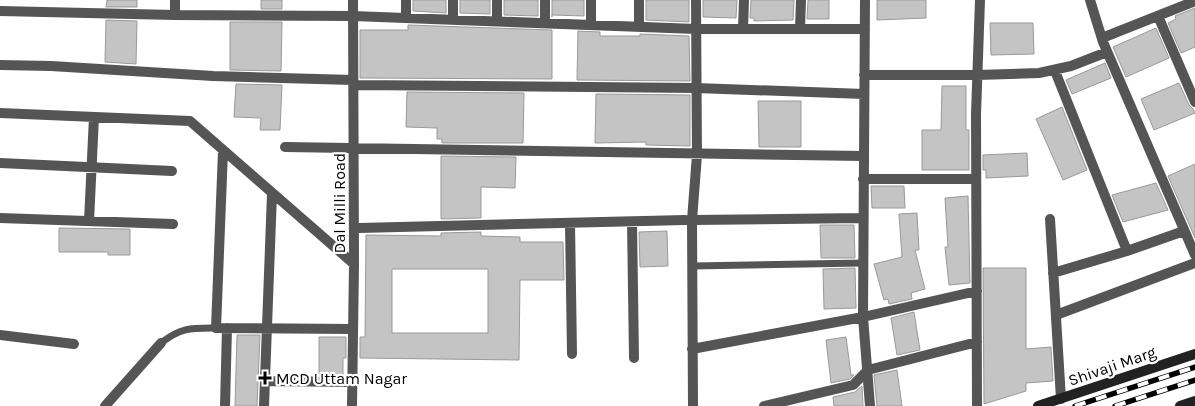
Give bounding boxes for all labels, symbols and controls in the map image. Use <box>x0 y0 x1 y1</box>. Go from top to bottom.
street label: Dal Milli Road <box>330 153 349 253</box>
street label: Shivaji Marg <box>1066 342 1158 390</box>
place label: MCD Uttam Nagar <box>276 369 407 388</box>
marker: MCD Uttam Nagar <box>258 371 272 385</box>

